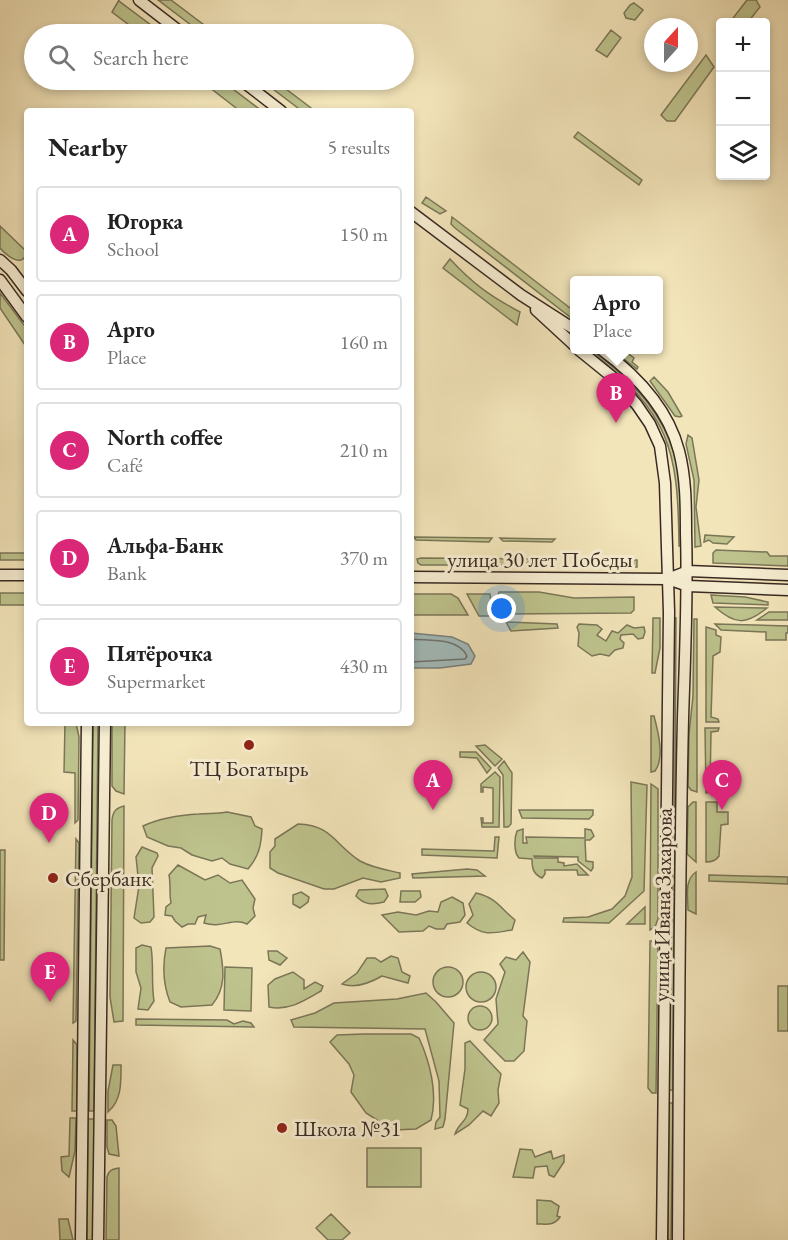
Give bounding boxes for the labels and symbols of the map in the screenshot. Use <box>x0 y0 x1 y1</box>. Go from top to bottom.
north arrow <box>644 18 698 72</box>
pin: B <box>596 374 636 423</box>
street label: улица 30 лет Победы <box>447 545 633 574</box>
your location <box>487 594 516 623</box>
marker: ТЦ Богатырь <box>242 738 256 752</box>
place label: ТЦ Богатырь <box>189 754 309 783</box>
pin: A <box>414 760 452 810</box>
pin: C <box>702 760 742 810</box>
pin: D <box>29 794 68 843</box>
street label: улица Ивана Захарова <box>646 807 679 1003</box>
place label: Сбербанк <box>65 864 152 893</box>
marker: Сбербанк <box>46 871 60 885</box>
pin: E <box>31 952 70 1002</box>
place label: Школа №31 <box>294 1114 401 1143</box>
marker: Школа №31 <box>275 1121 289 1135</box>

